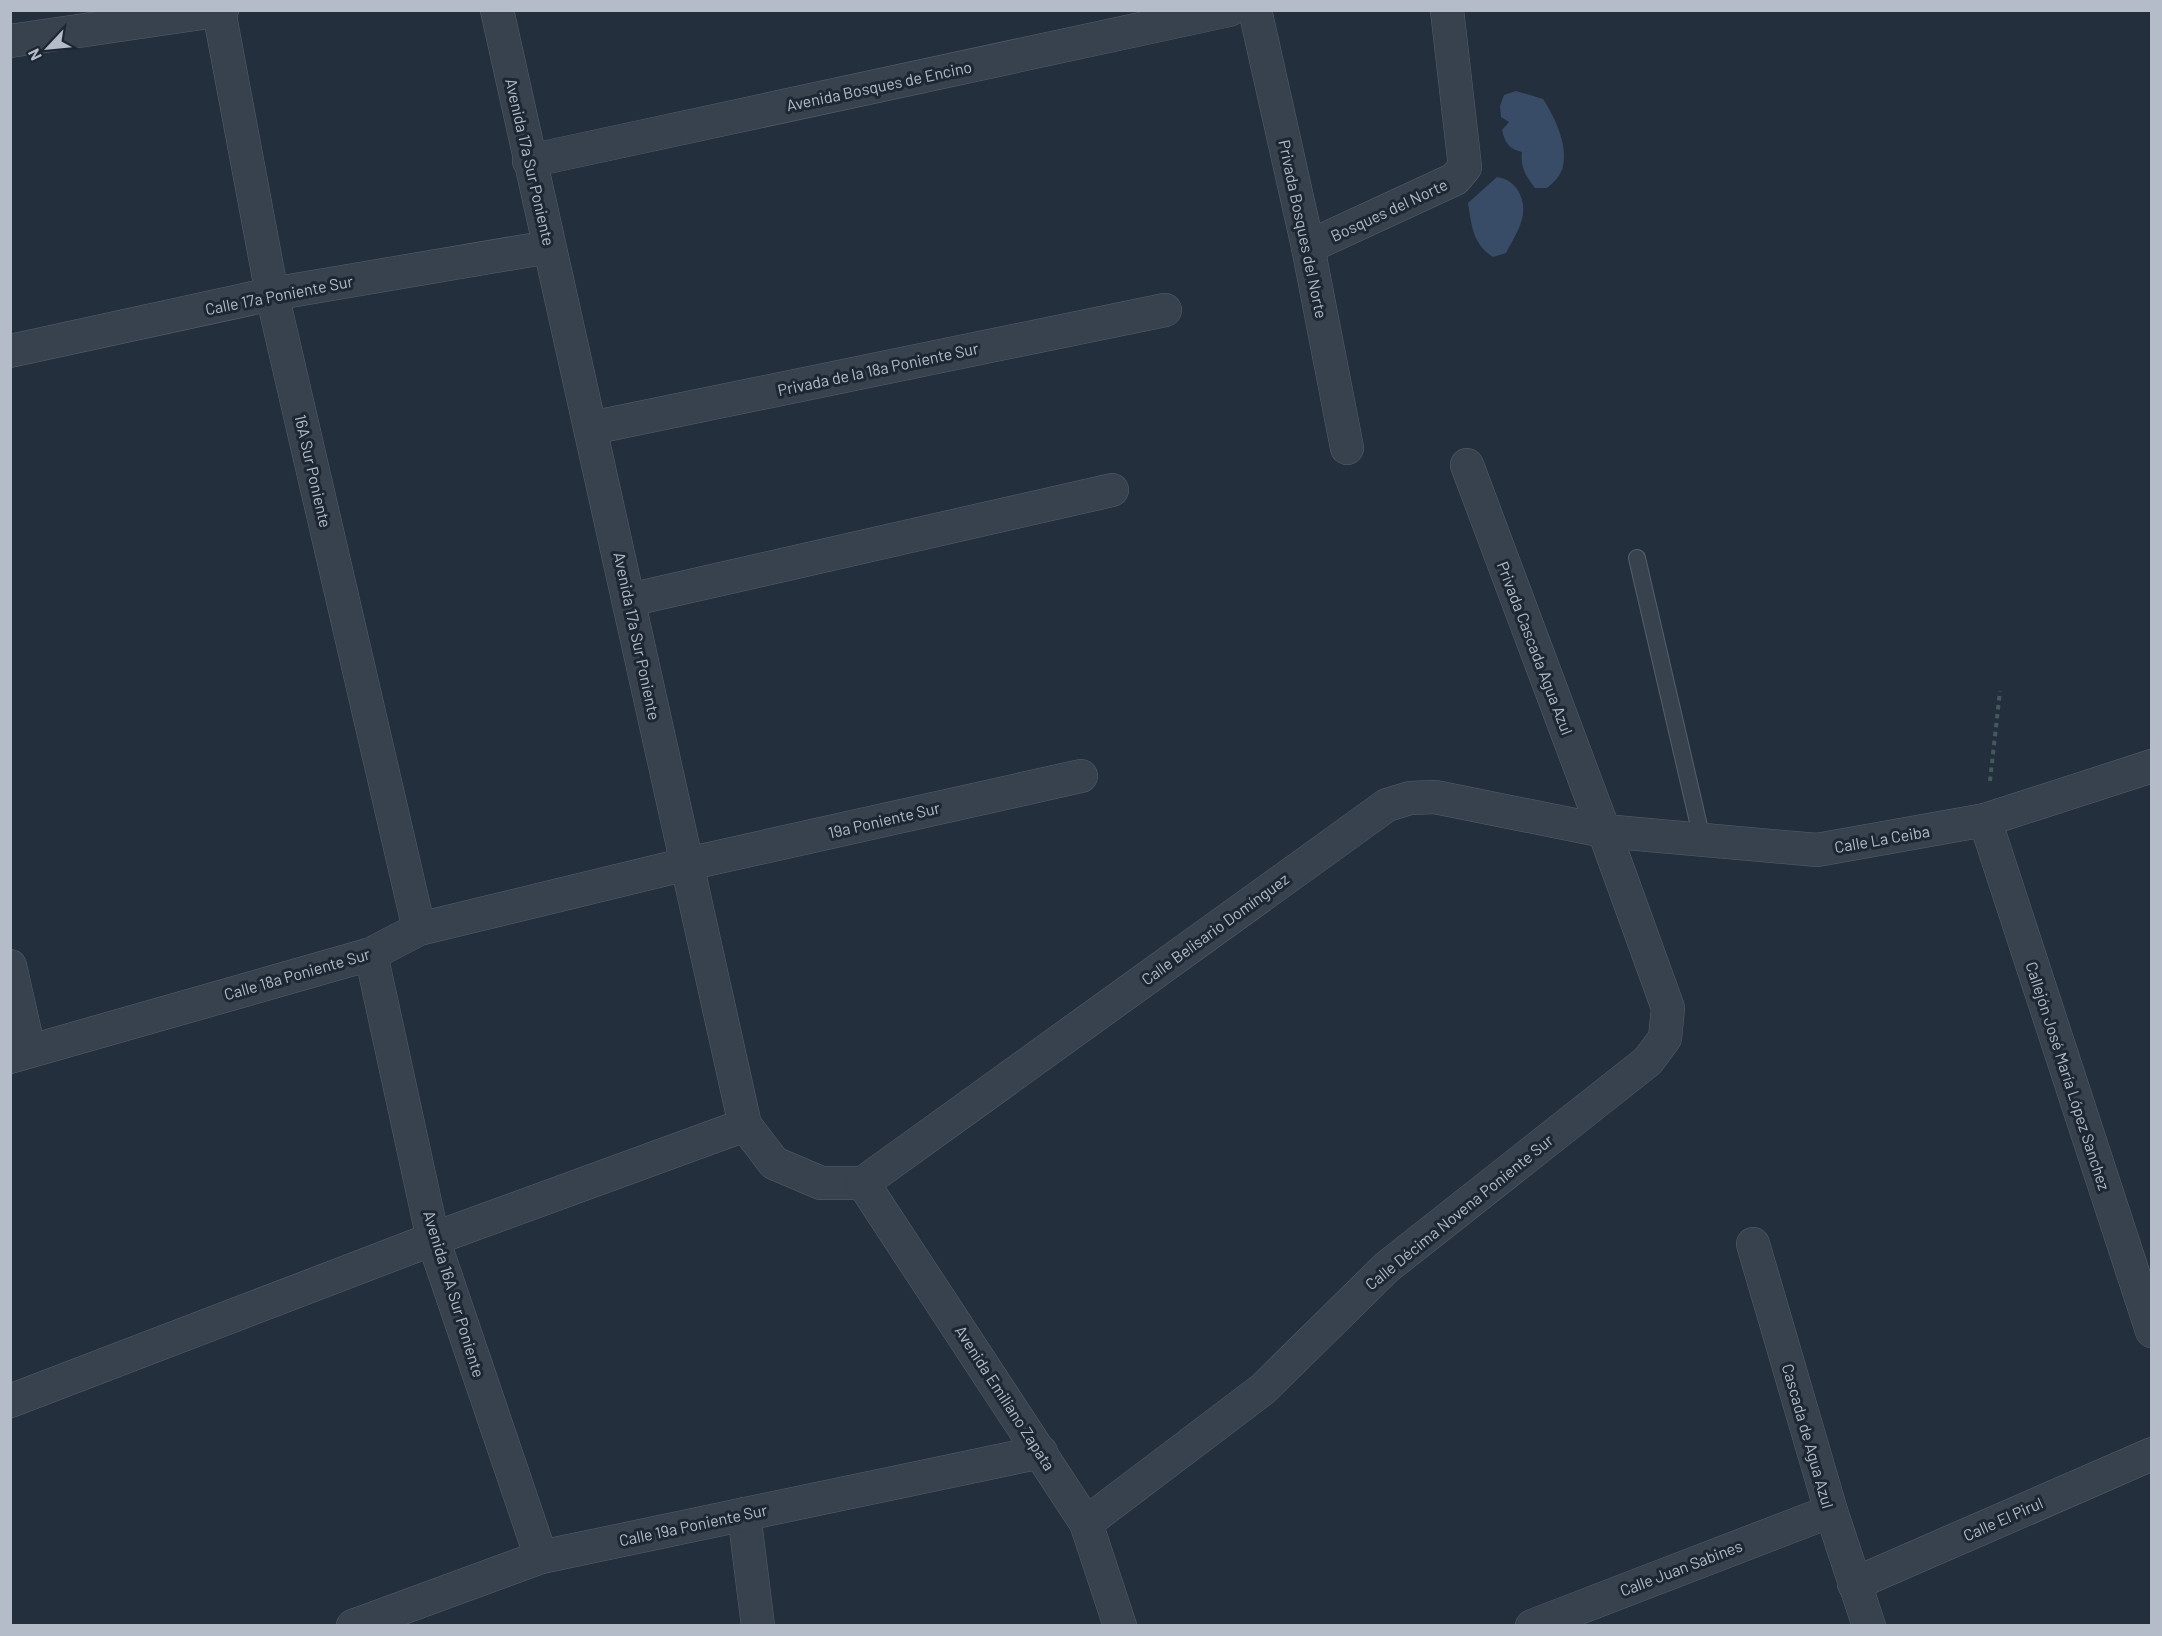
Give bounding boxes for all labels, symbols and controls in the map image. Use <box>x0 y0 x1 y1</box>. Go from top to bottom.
north arrow <box>18 18 78 78</box>
text: N <box>23 46 45 64</box>
street label: Avenida Bosques de Encino <box>784 57 973 114</box>
street label: Avenida 17a Sur Poniente <box>502 76 559 247</box>
street label: Privada Bosques del Norte <box>1275 138 1332 320</box>
street label: Bosques del Norte <box>1327 174 1450 245</box>
street label: Calle 17a Poniente Sur <box>203 271 355 318</box>
street label: Privada de la 18a Poniente Sur <box>776 338 980 399</box>
street label: 16A Sur Poniente <box>291 412 336 529</box>
street label: Avenida 17a Sur Poniente <box>610 550 665 722</box>
street label: Privada Cascada Agua Azul <box>1494 558 1577 737</box>
street label: 19a Poniente Sur <box>826 797 942 842</box>
street label: Calle La Ceiba <box>1833 821 1931 856</box>
street label: Calle Belisario Domínguez <box>1137 869 1292 988</box>
street label: Calle 18a Poniente Sur <box>222 944 372 1003</box>
street label: Callejón José María López Sanchez <box>2022 959 2114 1193</box>
street label: Calle Décima Novena Poniente Sur <box>1361 1130 1557 1293</box>
street label: Avenida 16A Sur Poniente <box>420 1208 489 1380</box>
street label: Avenida Emiliano Zapata <box>951 1322 1059 1474</box>
street label: Cascada de Agua Azul <box>1779 1361 1838 1510</box>
street label: Calle El Pirul <box>1960 1493 2046 1545</box>
street label: Calle 19a Poniente Sur <box>617 1499 769 1550</box>
street label: Calle Juan Sabines <box>1617 1535 1745 1600</box>

